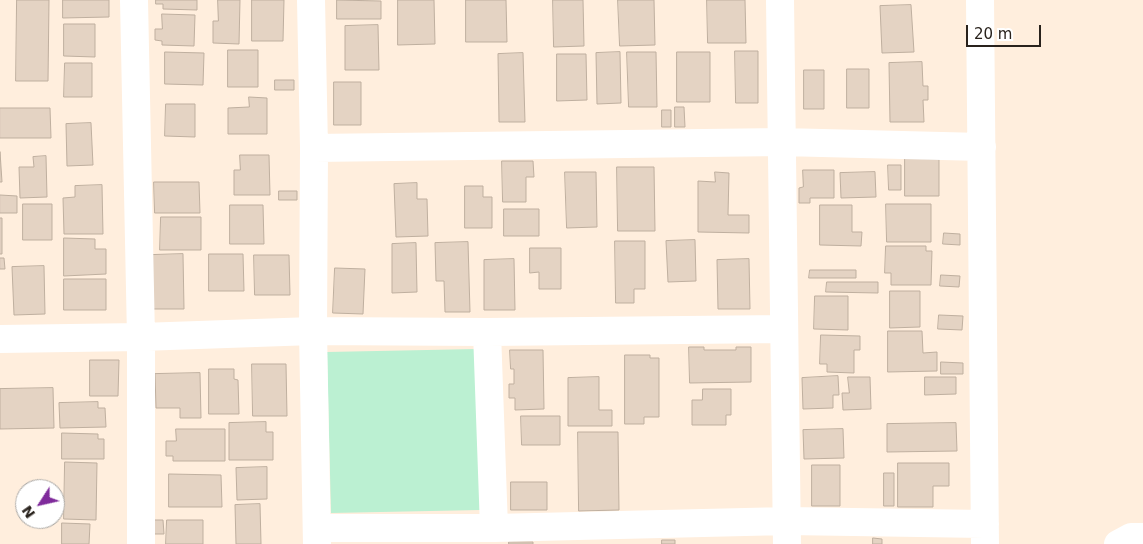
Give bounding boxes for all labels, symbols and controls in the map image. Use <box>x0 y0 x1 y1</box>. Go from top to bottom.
scale bar <box>968 15 1043 47</box>
text: 20 m <box>974 25 1012 43</box>
north arrow <box>15 479 65 529</box>
text: N <box>19 503 38 521</box>

